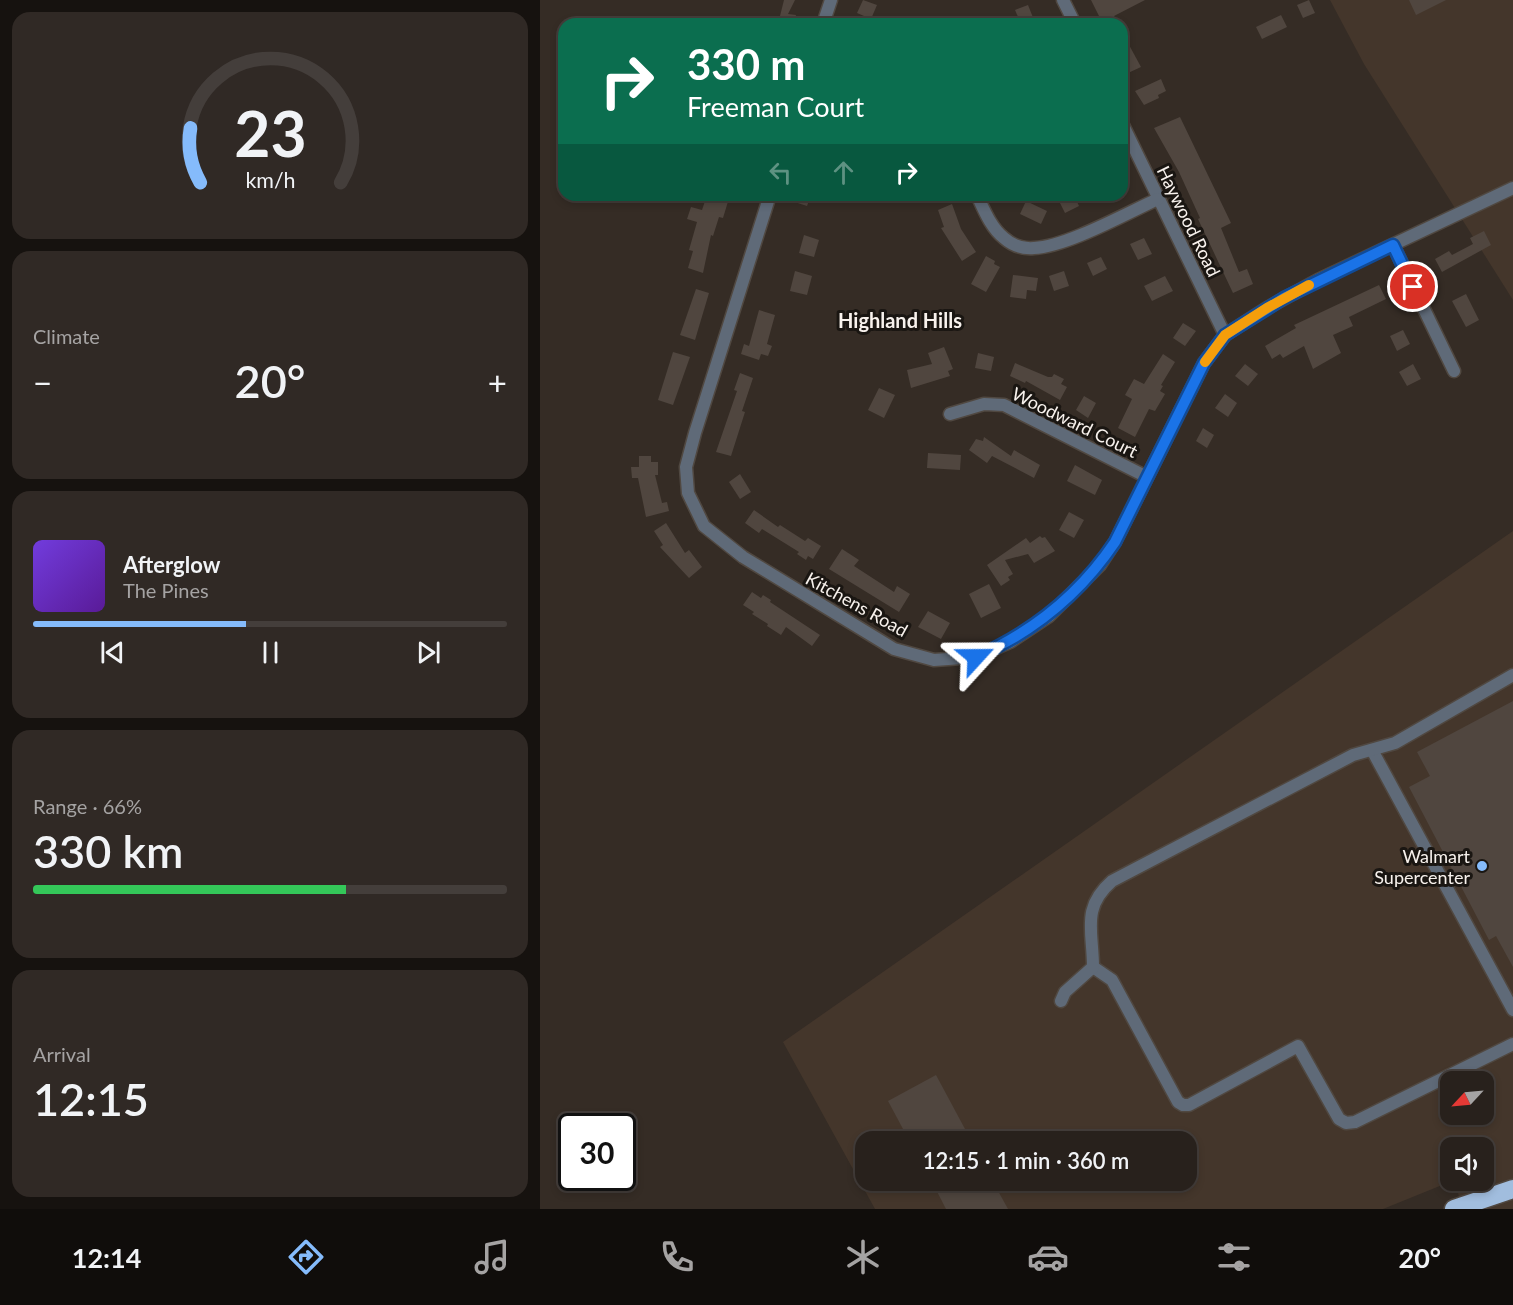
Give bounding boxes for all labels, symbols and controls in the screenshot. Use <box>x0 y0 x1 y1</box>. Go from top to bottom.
text: 330 m <box>687 39 805 89</box>
icon: right <box>588 42 666 120</box>
text: Freeman Court <box>687 90 864 123</box>
text: 23 <box>234 95 306 170</box>
icon: left <box>764 156 797 189</box>
icon: ahead <box>827 156 860 189</box>
icon: right <box>890 156 923 189</box>
street label: Haywood Road <box>1153 162 1225 280</box>
text: km/h <box>245 167 295 193</box>
pin <box>1387 261 1438 312</box>
icon: arrive <box>1396 270 1429 303</box>
district label: Highland Hills <box>838 308 962 332</box>
text: Climate <box>33 324 100 348</box>
text: 20° <box>235 354 305 408</box>
text: − <box>33 362 52 402</box>
text: + <box>488 362 507 402</box>
street label: Woodward Court <box>1009 382 1142 462</box>
text: Afterglow <box>123 551 220 578</box>
street label: Kitchens Road <box>802 567 912 641</box>
text: The Pines <box>123 578 209 602</box>
position arrow <box>944 625 1008 689</box>
icon: previous <box>96 636 129 669</box>
icon: pause <box>254 636 287 669</box>
icon: next <box>412 636 445 669</box>
text: Range · 66% <box>33 794 142 818</box>
text: 330 km <box>33 824 183 878</box>
place label: Walmart Supercenter <box>1374 845 1471 888</box>
marker: Walmart Supercenter <box>1475 859 1489 873</box>
text: Arrival <box>33 1042 91 1066</box>
north arrow <box>1440 1071 1494 1125</box>
map controls <box>1440 1071 1494 1191</box>
text: 12:15 <box>33 1072 149 1126</box>
speed limit sign: 30 <box>558 1113 636 1191</box>
button: sound <box>1440 1137 1494 1191</box>
text: 12:15 · 1 min · 360 m <box>923 1147 1129 1174</box>
icon: directions <box>285 1236 327 1278</box>
icon: music <box>471 1236 513 1278</box>
icon: phone <box>656 1236 698 1278</box>
icon: climate <box>842 1236 884 1278</box>
icon: car <box>1027 1236 1069 1278</box>
icon: filters <box>1213 1236 1255 1278</box>
text: 12:14 <box>72 1241 141 1274</box>
text: 20° <box>1399 1241 1441 1274</box>

